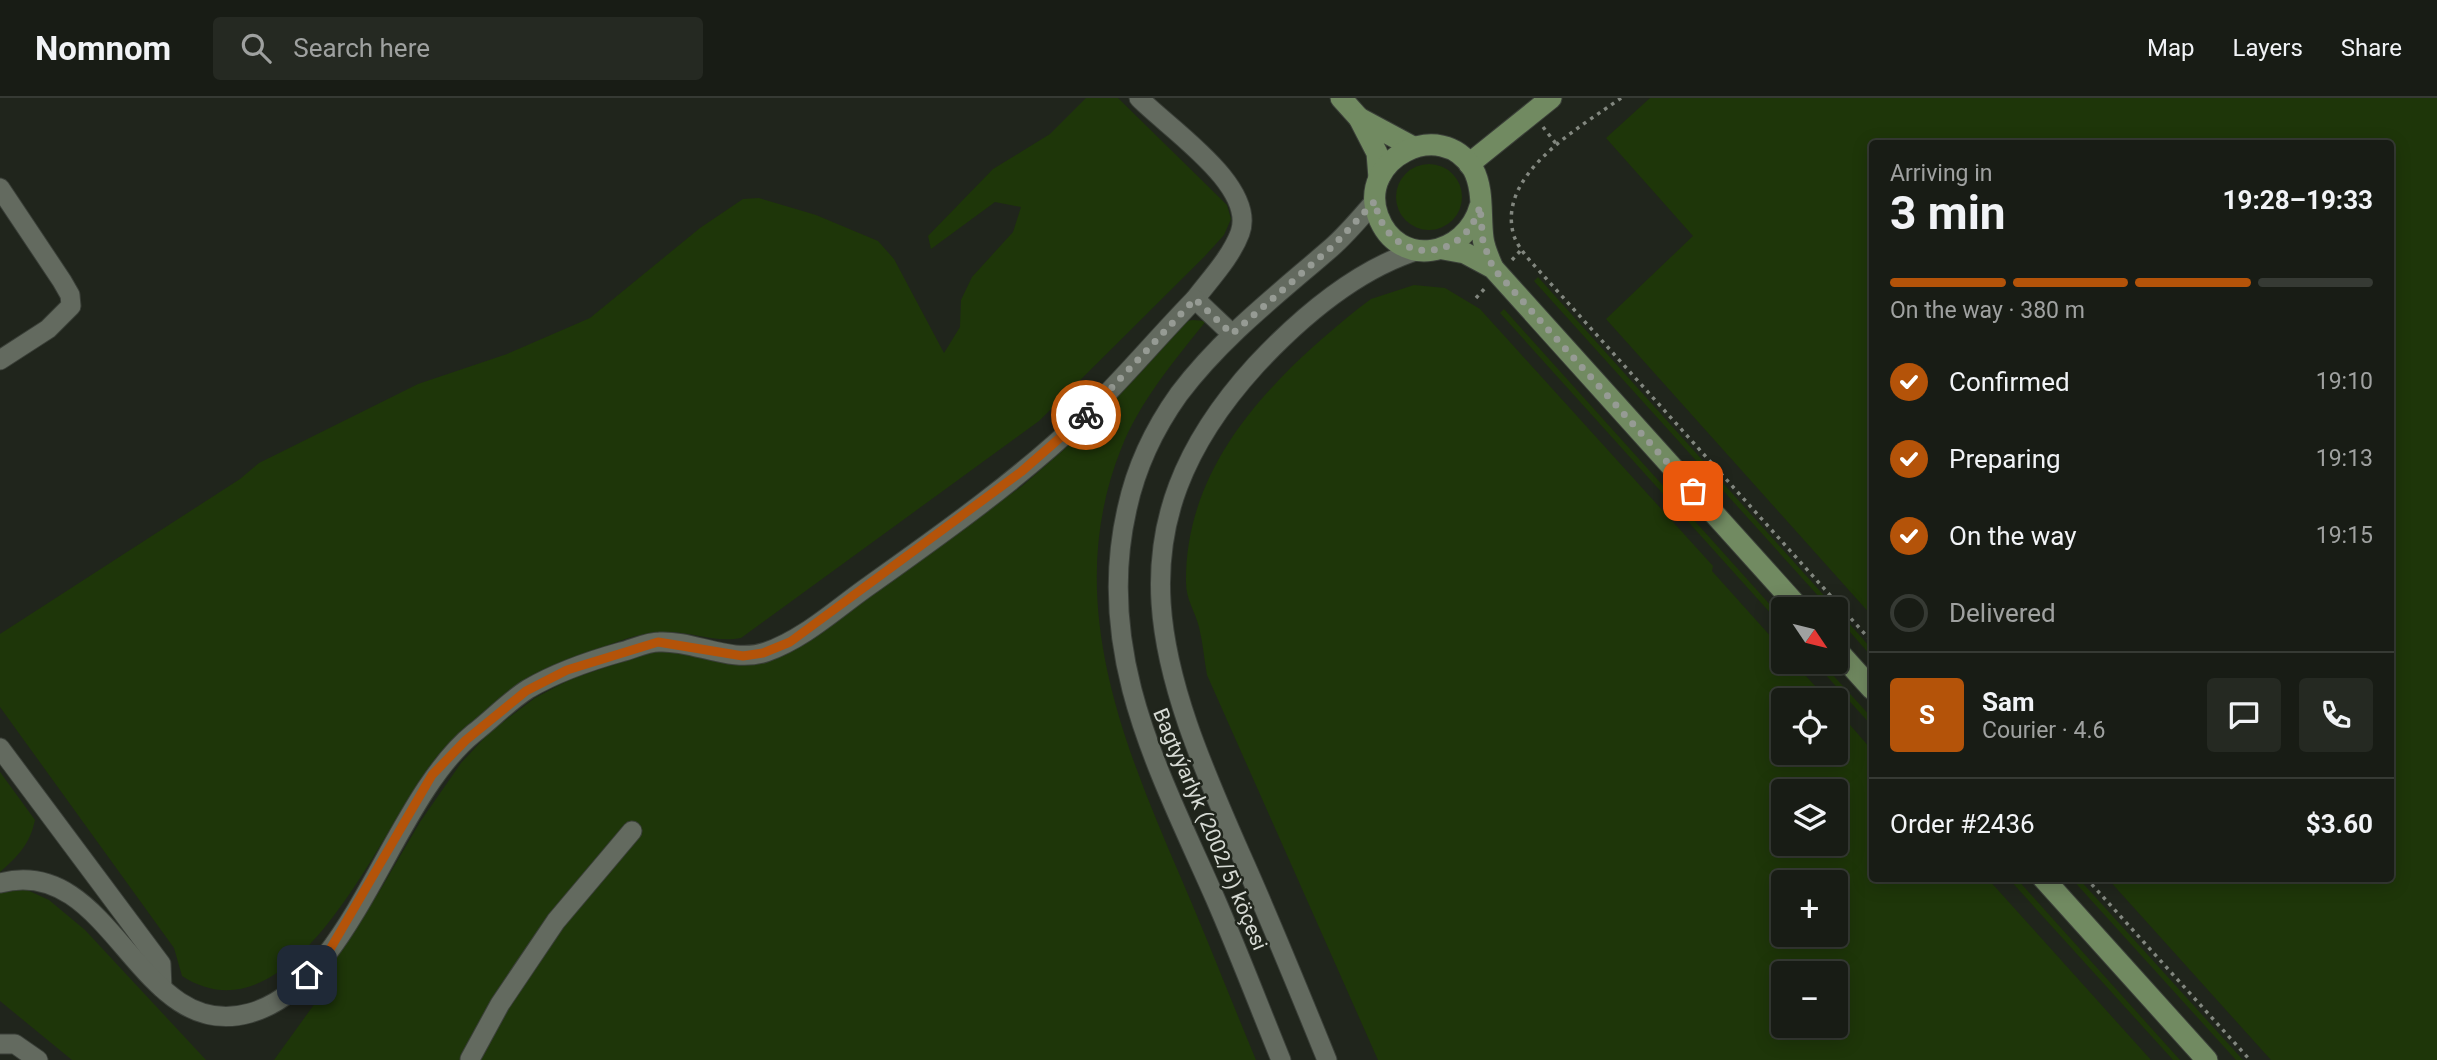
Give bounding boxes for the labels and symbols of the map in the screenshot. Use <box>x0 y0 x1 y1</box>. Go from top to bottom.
courier <box>1051 380 1121 450</box>
pin <box>1663 461 1723 521</box>
north arrow <box>1771 597 1848 674</box>
street label: Bagtyýarlyk (2002/5) köçesi <box>1148 704 1272 954</box>
pin <box>277 945 337 1005</box>

